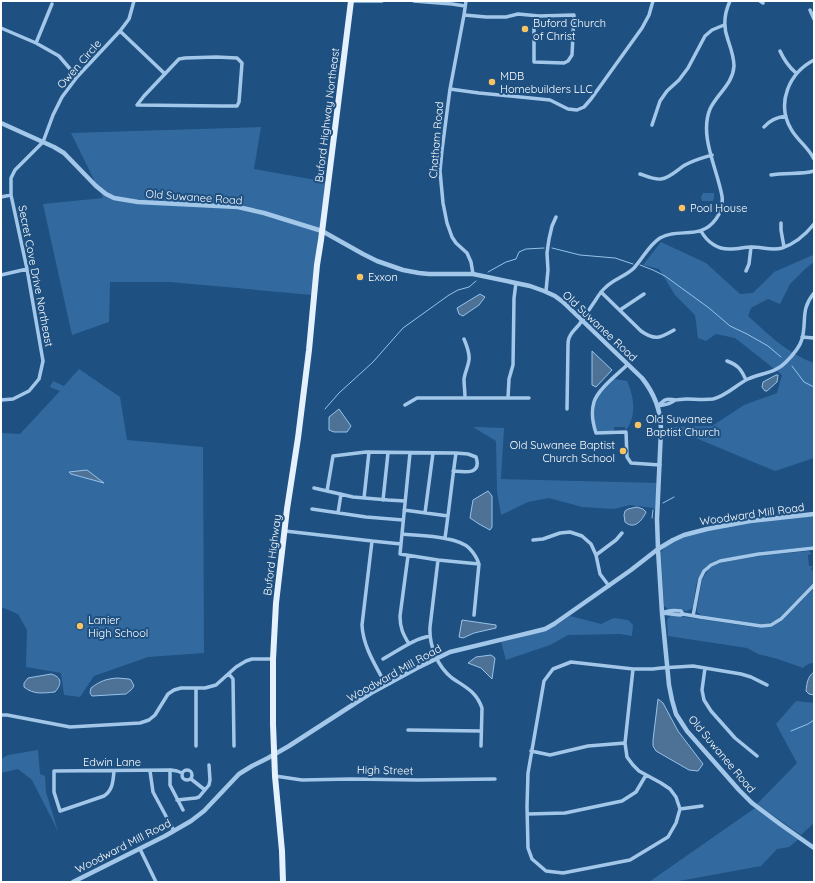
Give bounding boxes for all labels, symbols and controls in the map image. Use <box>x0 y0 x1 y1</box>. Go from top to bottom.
place label: Buford Church of Christ <box>533 16 606 43</box>
marker: Buford Church of Christ <box>520 24 530 34</box>
street label: Owen Circle <box>54 37 104 91</box>
street label: Buford Highway Northeast <box>312 47 342 183</box>
place label: MDB Homebuilders LLC <box>500 69 593 96</box>
marker: MDB Homebuilders LLC <box>487 77 497 87</box>
street label: Chatham Road <box>426 101 446 179</box>
street label: Old Suwanee Road <box>145 187 243 207</box>
place label: Pool House <box>690 201 747 215</box>
marker: Pool House <box>677 203 687 213</box>
street label: Secret Cove Drive Northeast <box>15 204 57 348</box>
place label: Exxon <box>368 270 398 284</box>
marker: Exxon <box>355 272 365 282</box>
street label: Old Suwanee Road <box>560 288 640 364</box>
place label: Old Suwanee Baptist Church <box>646 412 720 439</box>
marker: Old Suwanee Baptist Church <box>633 420 643 430</box>
place label: Old Suwanee Baptist Church School <box>510 438 615 465</box>
marker: Old Suwanee Baptist Church School <box>618 446 628 456</box>
street label: Woodward Mill Road <box>699 500 805 528</box>
street label: Buford Highway <box>260 514 284 596</box>
place label: Lanier High School <box>88 613 148 640</box>
marker: Lanier High School <box>75 621 85 631</box>
street label: Woodward Mill Road <box>344 641 444 705</box>
street label: Old Suwanee Road <box>685 712 759 796</box>
street label: Edwin Lane <box>83 755 141 769</box>
street label: High Street <box>357 763 414 777</box>
street label: Woodward Mill Road <box>73 816 173 876</box>

